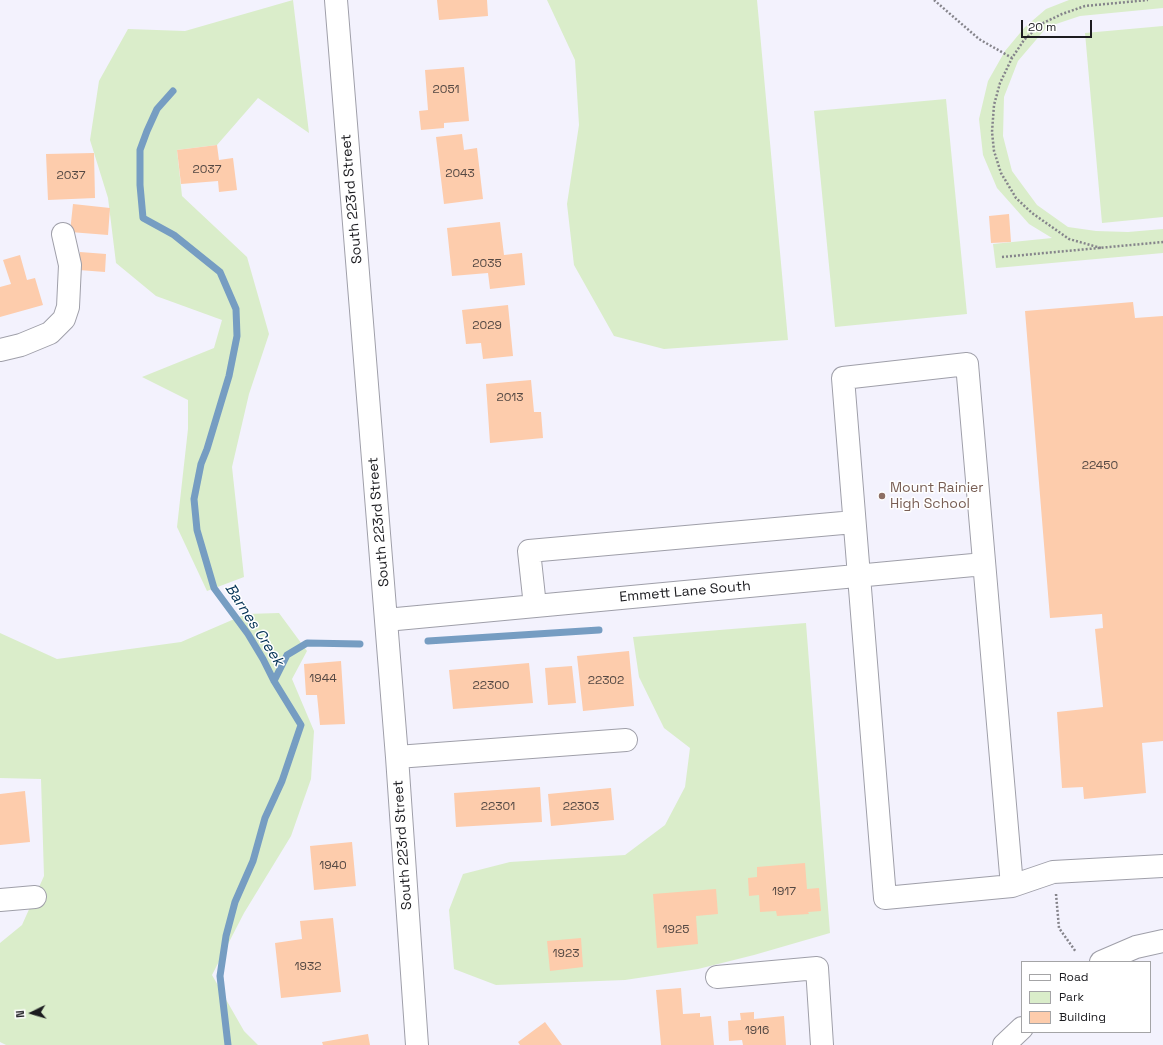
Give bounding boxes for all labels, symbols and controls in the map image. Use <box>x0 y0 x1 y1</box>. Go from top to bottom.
scale bar <box>1023 12 1094 38</box>
text: 20 m <box>1028 19 1056 35</box>
house number: 2051 <box>433 83 459 97</box>
street label: South 223rd Street <box>338 133 366 265</box>
house number: 2037 <box>193 163 221 177</box>
house number: 2043 <box>445 167 475 181</box>
house number: 2037 <box>57 169 85 183</box>
house number: 2035 <box>472 257 502 271</box>
house number: 2029 <box>472 319 502 333</box>
house number: 2013 <box>496 391 524 405</box>
street label: South 223rd Street <box>365 456 393 588</box>
house number: 22450 <box>1082 459 1118 473</box>
place label: Mount Rainier High School <box>890 480 984 512</box>
marker: Mount Rainier High School <box>877 491 887 501</box>
street label: Emmett Lane South <box>619 578 751 606</box>
water label: Barnes Creek <box>221 580 287 670</box>
house number: 1944 <box>309 672 337 686</box>
house number: 22302 <box>588 674 624 688</box>
house number: 22300 <box>472 679 510 693</box>
street label: South 223rd Street <box>390 780 416 910</box>
house number: 22301 <box>481 800 515 814</box>
house number: 22303 <box>563 800 599 814</box>
house number: 1940 <box>319 859 347 873</box>
house number: 1917 <box>772 885 796 899</box>
house number: 1925 <box>663 923 689 937</box>
house number: 1923 <box>553 947 579 961</box>
house number: 1932 <box>295 960 321 974</box>
legend <box>1021 961 1151 1033</box>
text: Road <box>1059 969 1088 985</box>
text: Park <box>1059 989 1084 1005</box>
north arrow <box>12 993 52 1033</box>
text: Building <box>1059 1009 1106 1025</box>
text: N <box>13 1010 27 1018</box>
house number: 1916 <box>745 1024 769 1038</box>

